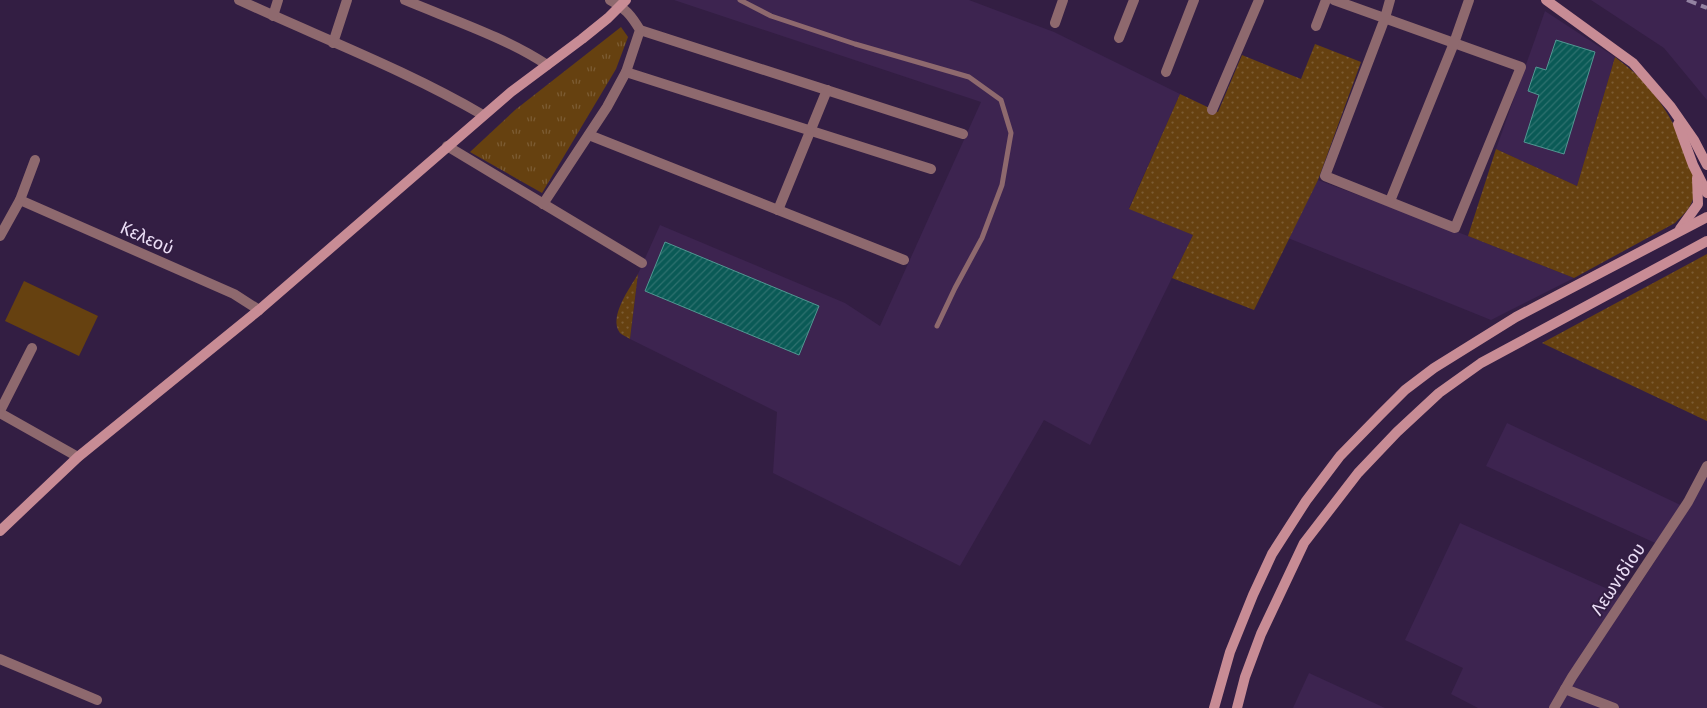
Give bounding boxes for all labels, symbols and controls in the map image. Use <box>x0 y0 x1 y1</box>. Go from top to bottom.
street label: Κελεού <box>117 216 177 260</box>
street label: Λεωνιδίου <box>1586 539 1650 619</box>

